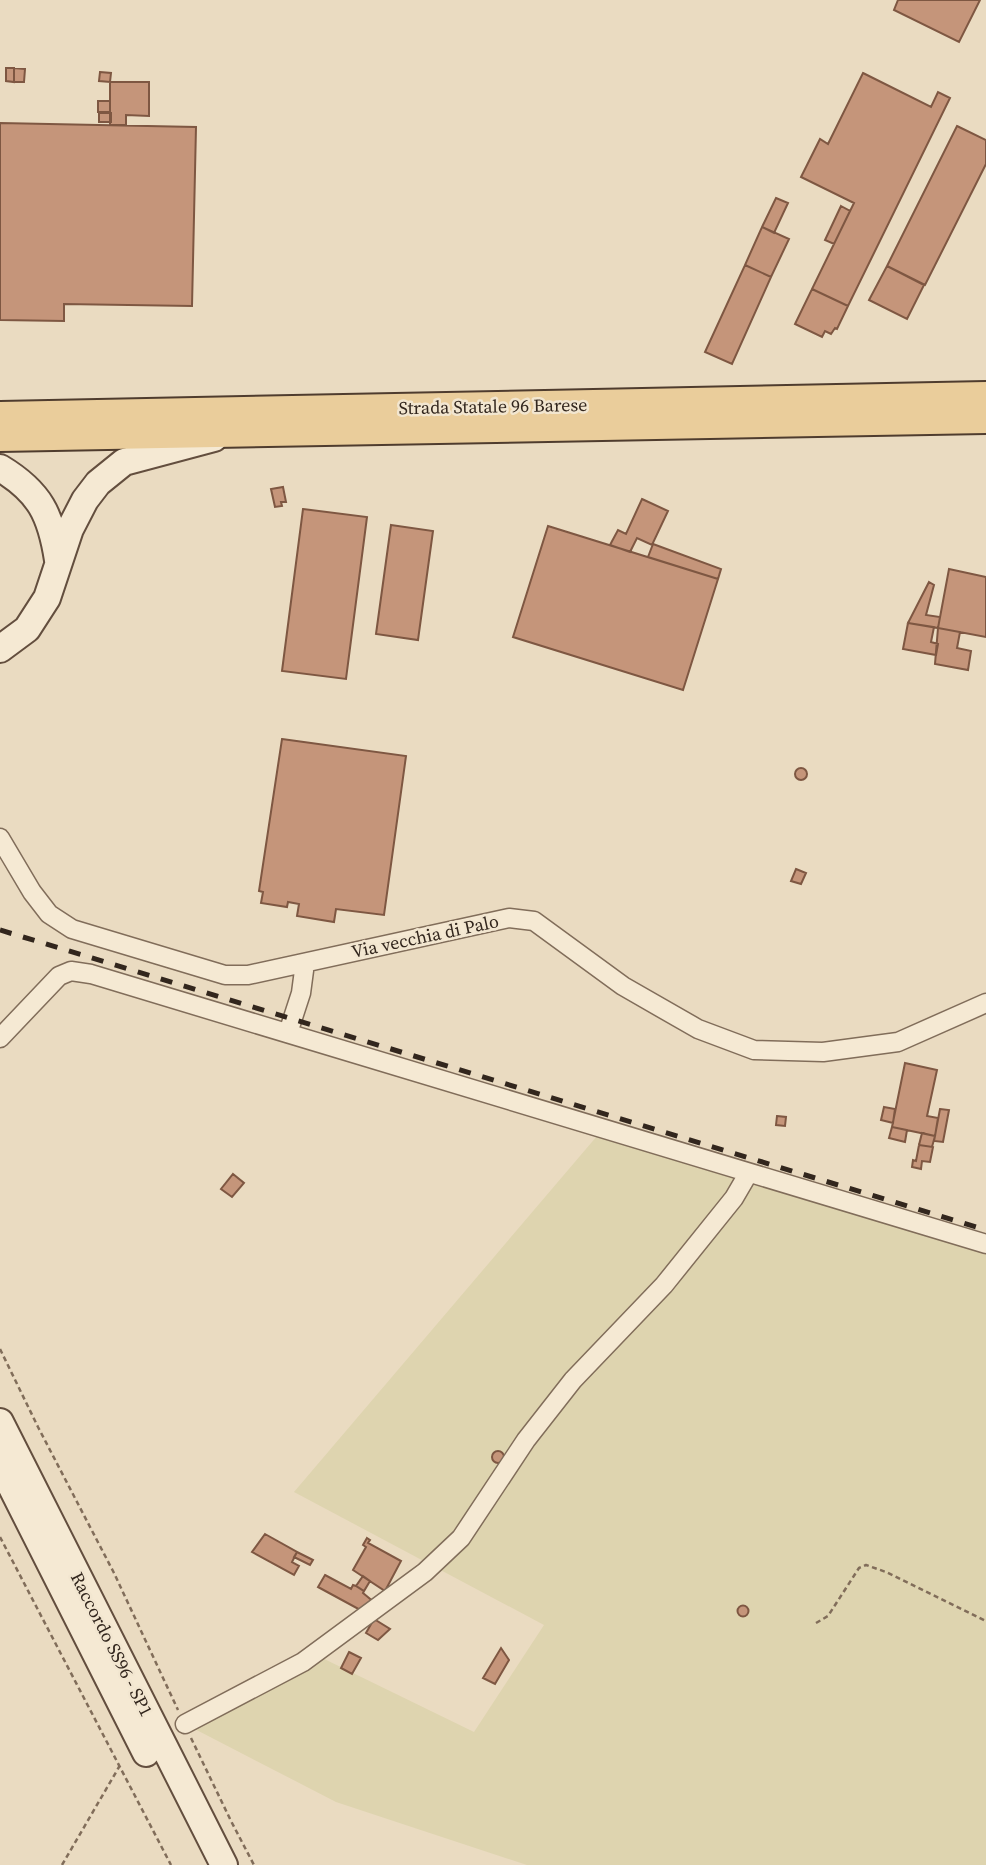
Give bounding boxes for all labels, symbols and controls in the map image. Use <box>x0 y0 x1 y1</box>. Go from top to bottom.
street label: Strada Statale 96 Barese <box>398 392 588 420</box>
street label: Via vecchia di Palo <box>349 908 501 964</box>
street label: Raccordo SS96 - SP1 <box>65 1568 159 1720</box>

